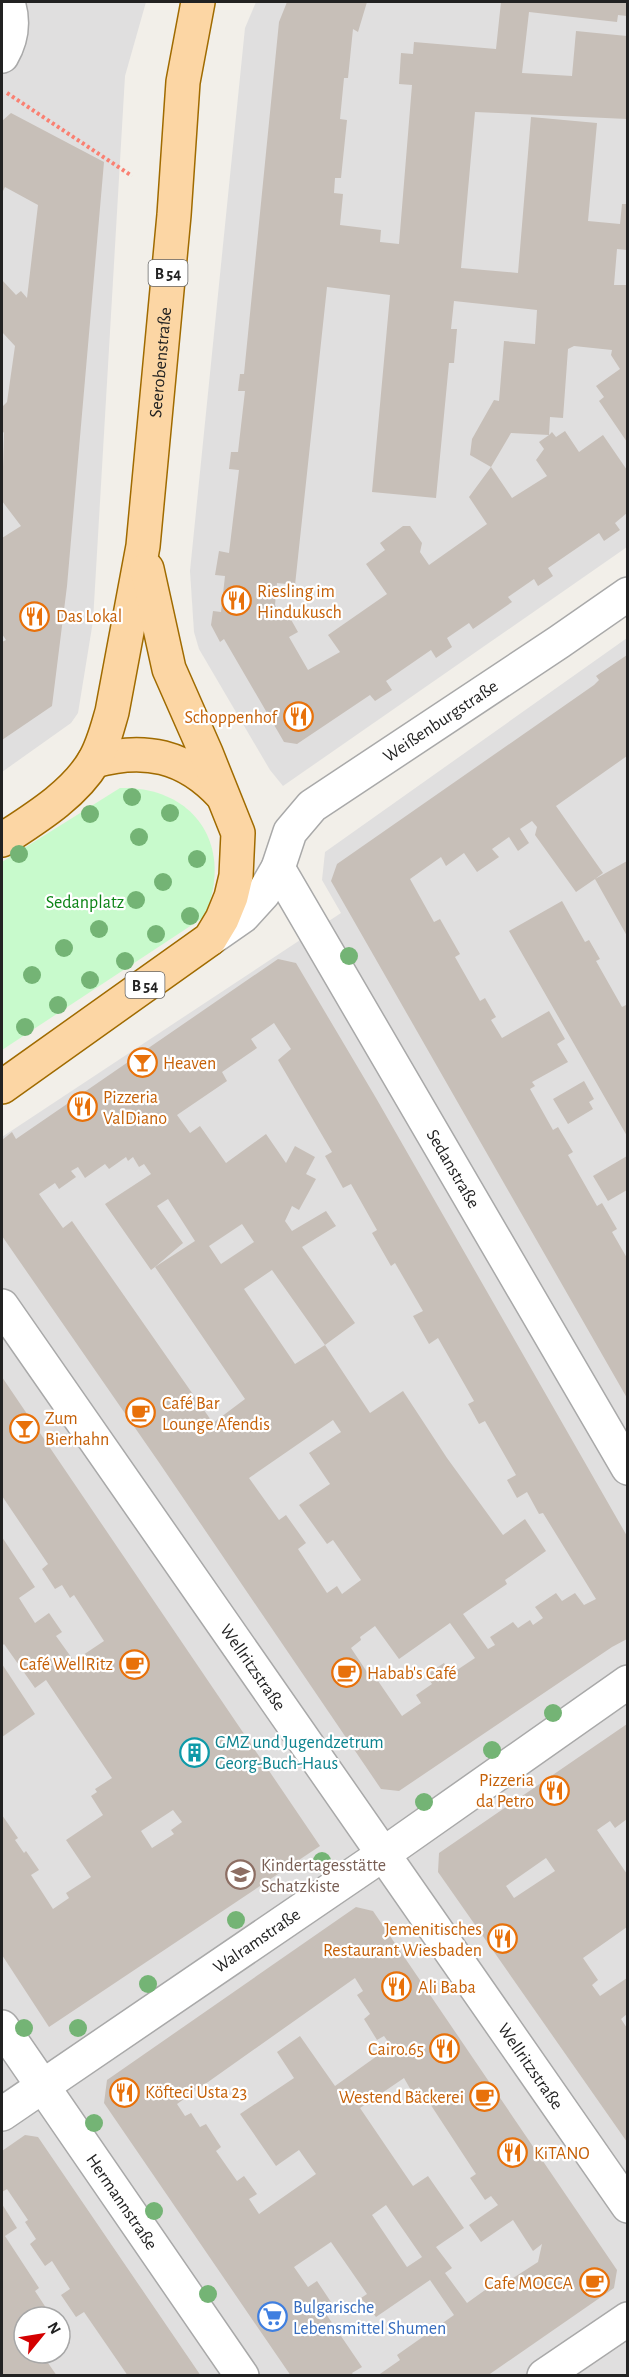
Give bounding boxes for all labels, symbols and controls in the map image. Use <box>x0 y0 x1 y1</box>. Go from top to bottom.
road number: B 54 <box>148 260 188 286</box>
street label: Seerobenstraße <box>147 306 175 419</box>
place label: Riesling im Hindukusch <box>257 583 342 622</box>
restaurant icon: Riesling im Hindukusch <box>220 585 252 617</box>
restaurant icon: Das Lokal <box>19 600 51 632</box>
place label: Das Lokal <box>56 608 122 626</box>
street label: Weißenburgstraße <box>380 677 501 766</box>
restaurant icon: Schoppenhof <box>282 701 314 733</box>
place label: Schoppenhof <box>185 709 279 727</box>
park label: Sedanplatz <box>46 894 124 912</box>
road number: B 54 <box>126 972 164 998</box>
bar icon: Heaven <box>126 1047 158 1079</box>
place label: Heaven <box>163 1055 216 1073</box>
place label: Pizzeria ValDiano <box>103 1089 167 1128</box>
restaurant icon: Pizzeria ValDiano <box>66 1091 98 1123</box>
street label: Sedanstraße <box>423 1127 482 1212</box>
place label: Café Bar Lounge Afendis <box>162 1395 270 1434</box>
cafe icon: Café Bar Lounge Afendis <box>125 1397 157 1429</box>
place label: Zum Bierhahn <box>45 1410 109 1449</box>
bar icon: Zum Bierhahn <box>8 1412 40 1444</box>
street label: Wellritzstraße <box>216 1621 289 1714</box>
cafe icon: Café WellRitz <box>118 1648 150 1680</box>
place label: Café WellRitz <box>19 1656 113 1674</box>
cafe icon: Habab's Café <box>330 1657 362 1689</box>
place label: Habab's Café <box>367 1665 457 1683</box>
place label: GMZ und Jugendzetrum Georg-Buch-Haus <box>215 1734 384 1773</box>
building icon: GMZ und Jugendzetrum Georg-Buch-Haus <box>178 1736 210 1768</box>
place label: Pizzeria da Petro <box>476 1772 534 1811</box>
restaurant icon: Pizzeria da Petro <box>539 1774 571 1806</box>
place label: Kindertagesstätte Schatzkiste <box>261 1857 386 1896</box>
school or university icon: Kindertagesstätte Schatzkiste <box>224 1859 256 1891</box>
street label: Walramstraße <box>210 1906 304 1977</box>
place label: Jemenitisches Restaurant Wiesbaden <box>323 1921 482 1960</box>
restaurant icon: Jemenitisches Restaurant Wiesbaden <box>487 1923 519 1955</box>
restaurant icon: Ali Baba <box>381 1971 413 2003</box>
place label: Ali Baba <box>418 1979 476 1997</box>
street label: Wellritzstraße <box>494 2020 566 2113</box>
restaurant icon: Cairo.65 <box>429 2033 461 2065</box>
place label: Cairo.65 <box>368 2041 424 2059</box>
restaurant icon: Köfteci Usta 23 <box>108 2076 140 2108</box>
cafe icon: Westend Bäckerei <box>469 2081 501 2113</box>
place label: Köfteci Usta 23 <box>145 2084 247 2102</box>
place label: Westend Bäckerei <box>339 2089 464 2107</box>
restaurant icon: KiTANO <box>497 2137 529 2169</box>
place label: KiTANO <box>534 2145 590 2163</box>
street label: Hermannstraße <box>82 2151 160 2253</box>
cafe icon: Cafe MOCCA <box>578 2267 610 2299</box>
place label: Cafe MOCCA <box>484 2275 574 2293</box>
place label: Bulgarische Lebensmittel Shumen <box>293 2299 446 2338</box>
supermarket icon: Bulgarische Lebensmittel Shumen <box>256 2301 288 2333</box>
north arrow <box>12 2305 72 2365</box>
text: N <box>44 2319 64 2337</box>

